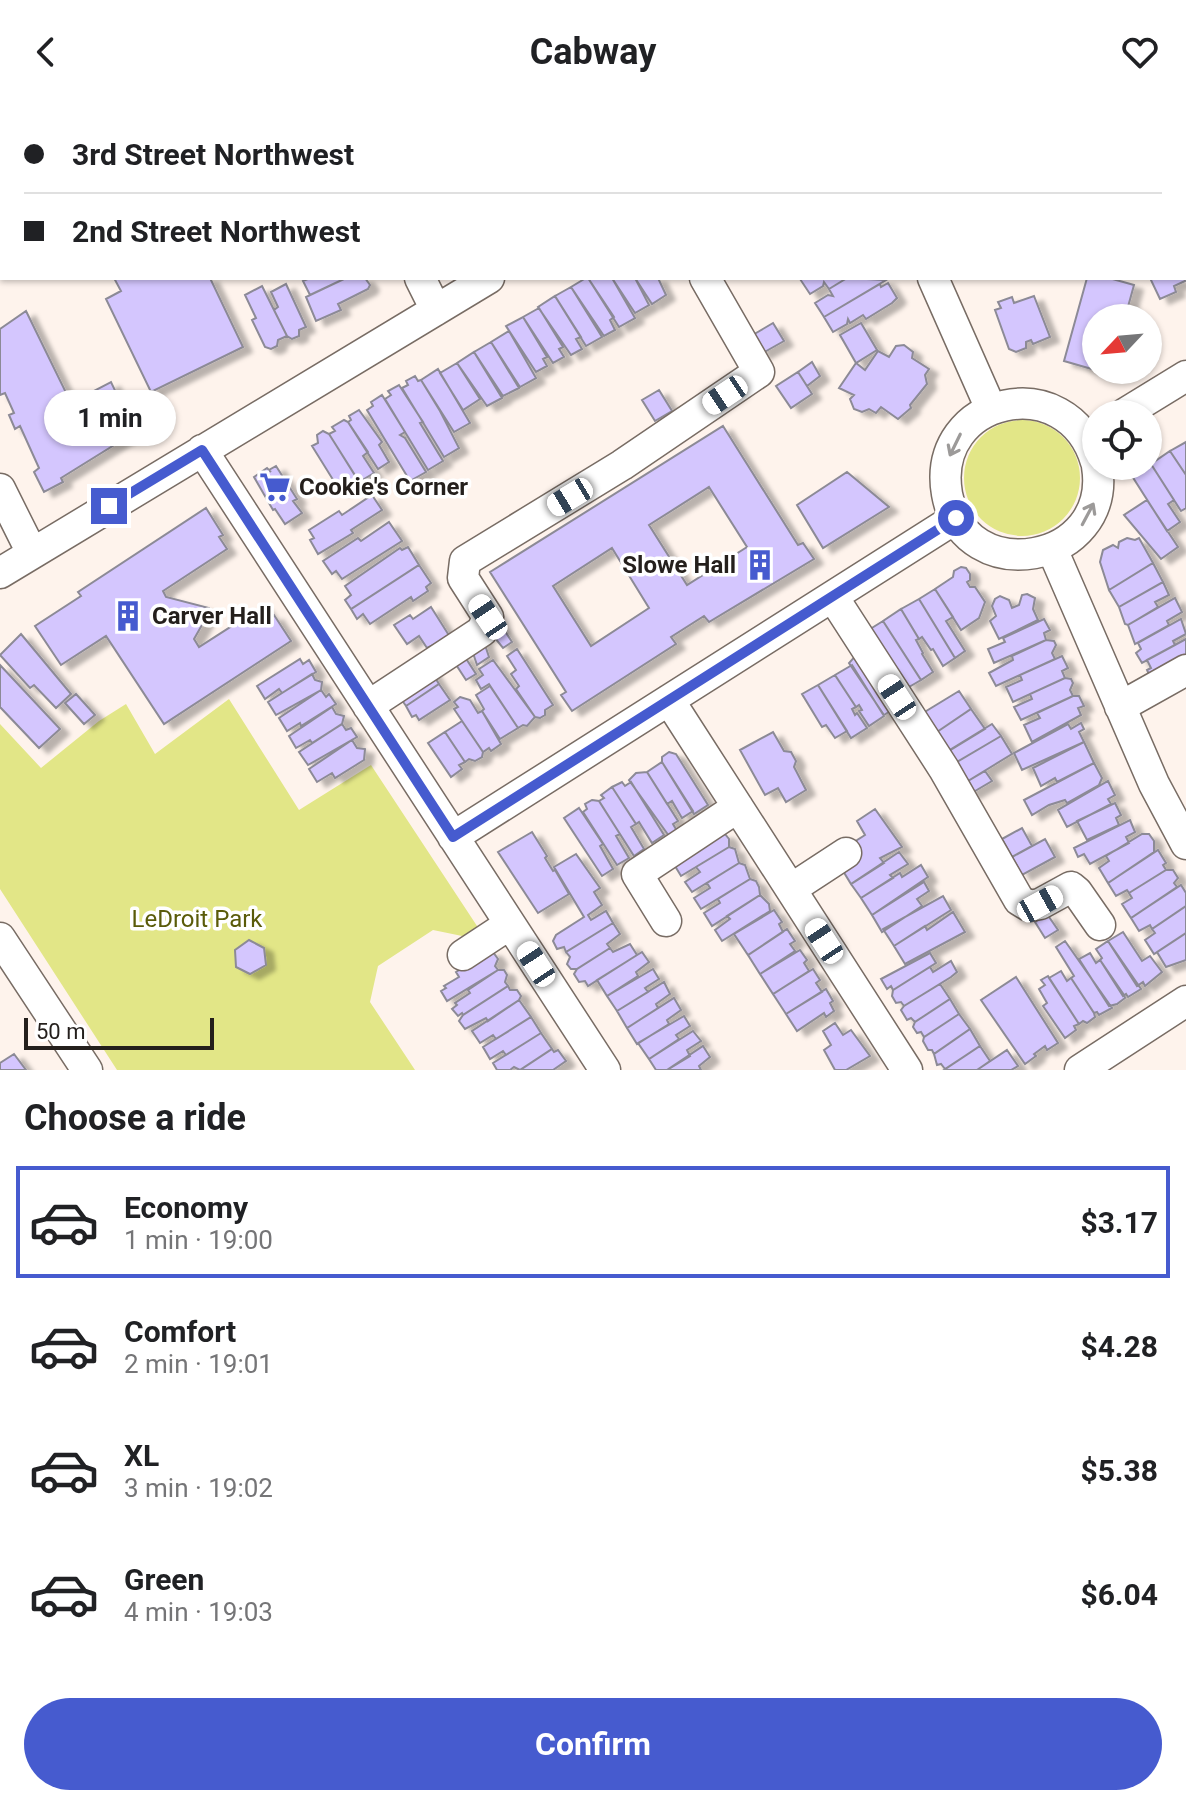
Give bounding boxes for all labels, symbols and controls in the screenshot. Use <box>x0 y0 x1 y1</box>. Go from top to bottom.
icon: back <box>24 30 68 74</box>
icon: heart <box>1118 30 1162 74</box>
text: Cabway <box>530 31 656 73</box>
text: 3rd Street Northwest <box>72 137 354 172</box>
text: 2nd Street Northwest <box>72 214 360 249</box>
north arrow <box>1082 304 1162 384</box>
map controls <box>1082 304 1162 480</box>
car <box>698 372 752 418</box>
callout: 1 min <box>43 390 175 446</box>
button: locate <box>1082 400 1162 480</box>
text: 1 min <box>77 403 143 433</box>
one-way arrow <box>947 432 962 456</box>
supermarket icon: Cookie's Corner <box>258 470 292 504</box>
place label: Cookie's Corner <box>299 473 468 501</box>
car <box>543 474 597 520</box>
route end <box>91 488 127 524</box>
route start <box>938 500 974 536</box>
one-way arrow <box>1080 503 1096 526</box>
building icon: Slowe Hall <box>743 548 777 582</box>
place label: Slowe Hall <box>622 551 736 579</box>
car <box>465 590 511 644</box>
building icon: Carver Hall <box>111 599 145 633</box>
place label: Carver Hall <box>152 602 272 630</box>
car <box>874 670 920 724</box>
car <box>1013 882 1067 926</box>
park label: LeDroit Park <box>132 905 263 933</box>
car <box>801 914 847 968</box>
car <box>513 937 559 991</box>
scale bar <box>24 1014 214 1050</box>
text: 50 m <box>36 1019 85 1044</box>
text: Choose a ride <box>24 1097 246 1139</box>
icon: car <box>28 1186 100 1258</box>
text: Economy <box>124 1190 248 1225</box>
text: $3.17 <box>1080 1205 1158 1240</box>
text: 1 min · 19:00 <box>124 1225 273 1255</box>
icon: car <box>28 1310 100 1382</box>
text: Comfort <box>124 1314 236 1349</box>
text: $4.28 <box>1080 1329 1158 1364</box>
text: 2 min · 19:01 <box>124 1349 273 1379</box>
icon: car <box>28 1434 100 1506</box>
text: XL <box>124 1438 159 1473</box>
text: $5.38 <box>1080 1453 1158 1488</box>
text: 3 min · 19:02 <box>124 1473 273 1503</box>
icon: car <box>28 1558 100 1630</box>
text: Green <box>124 1562 204 1597</box>
text: $6.04 <box>1080 1577 1158 1612</box>
text: 4 min · 19:03 <box>124 1597 273 1627</box>
button: Confirm <box>24 1698 1162 1790</box>

